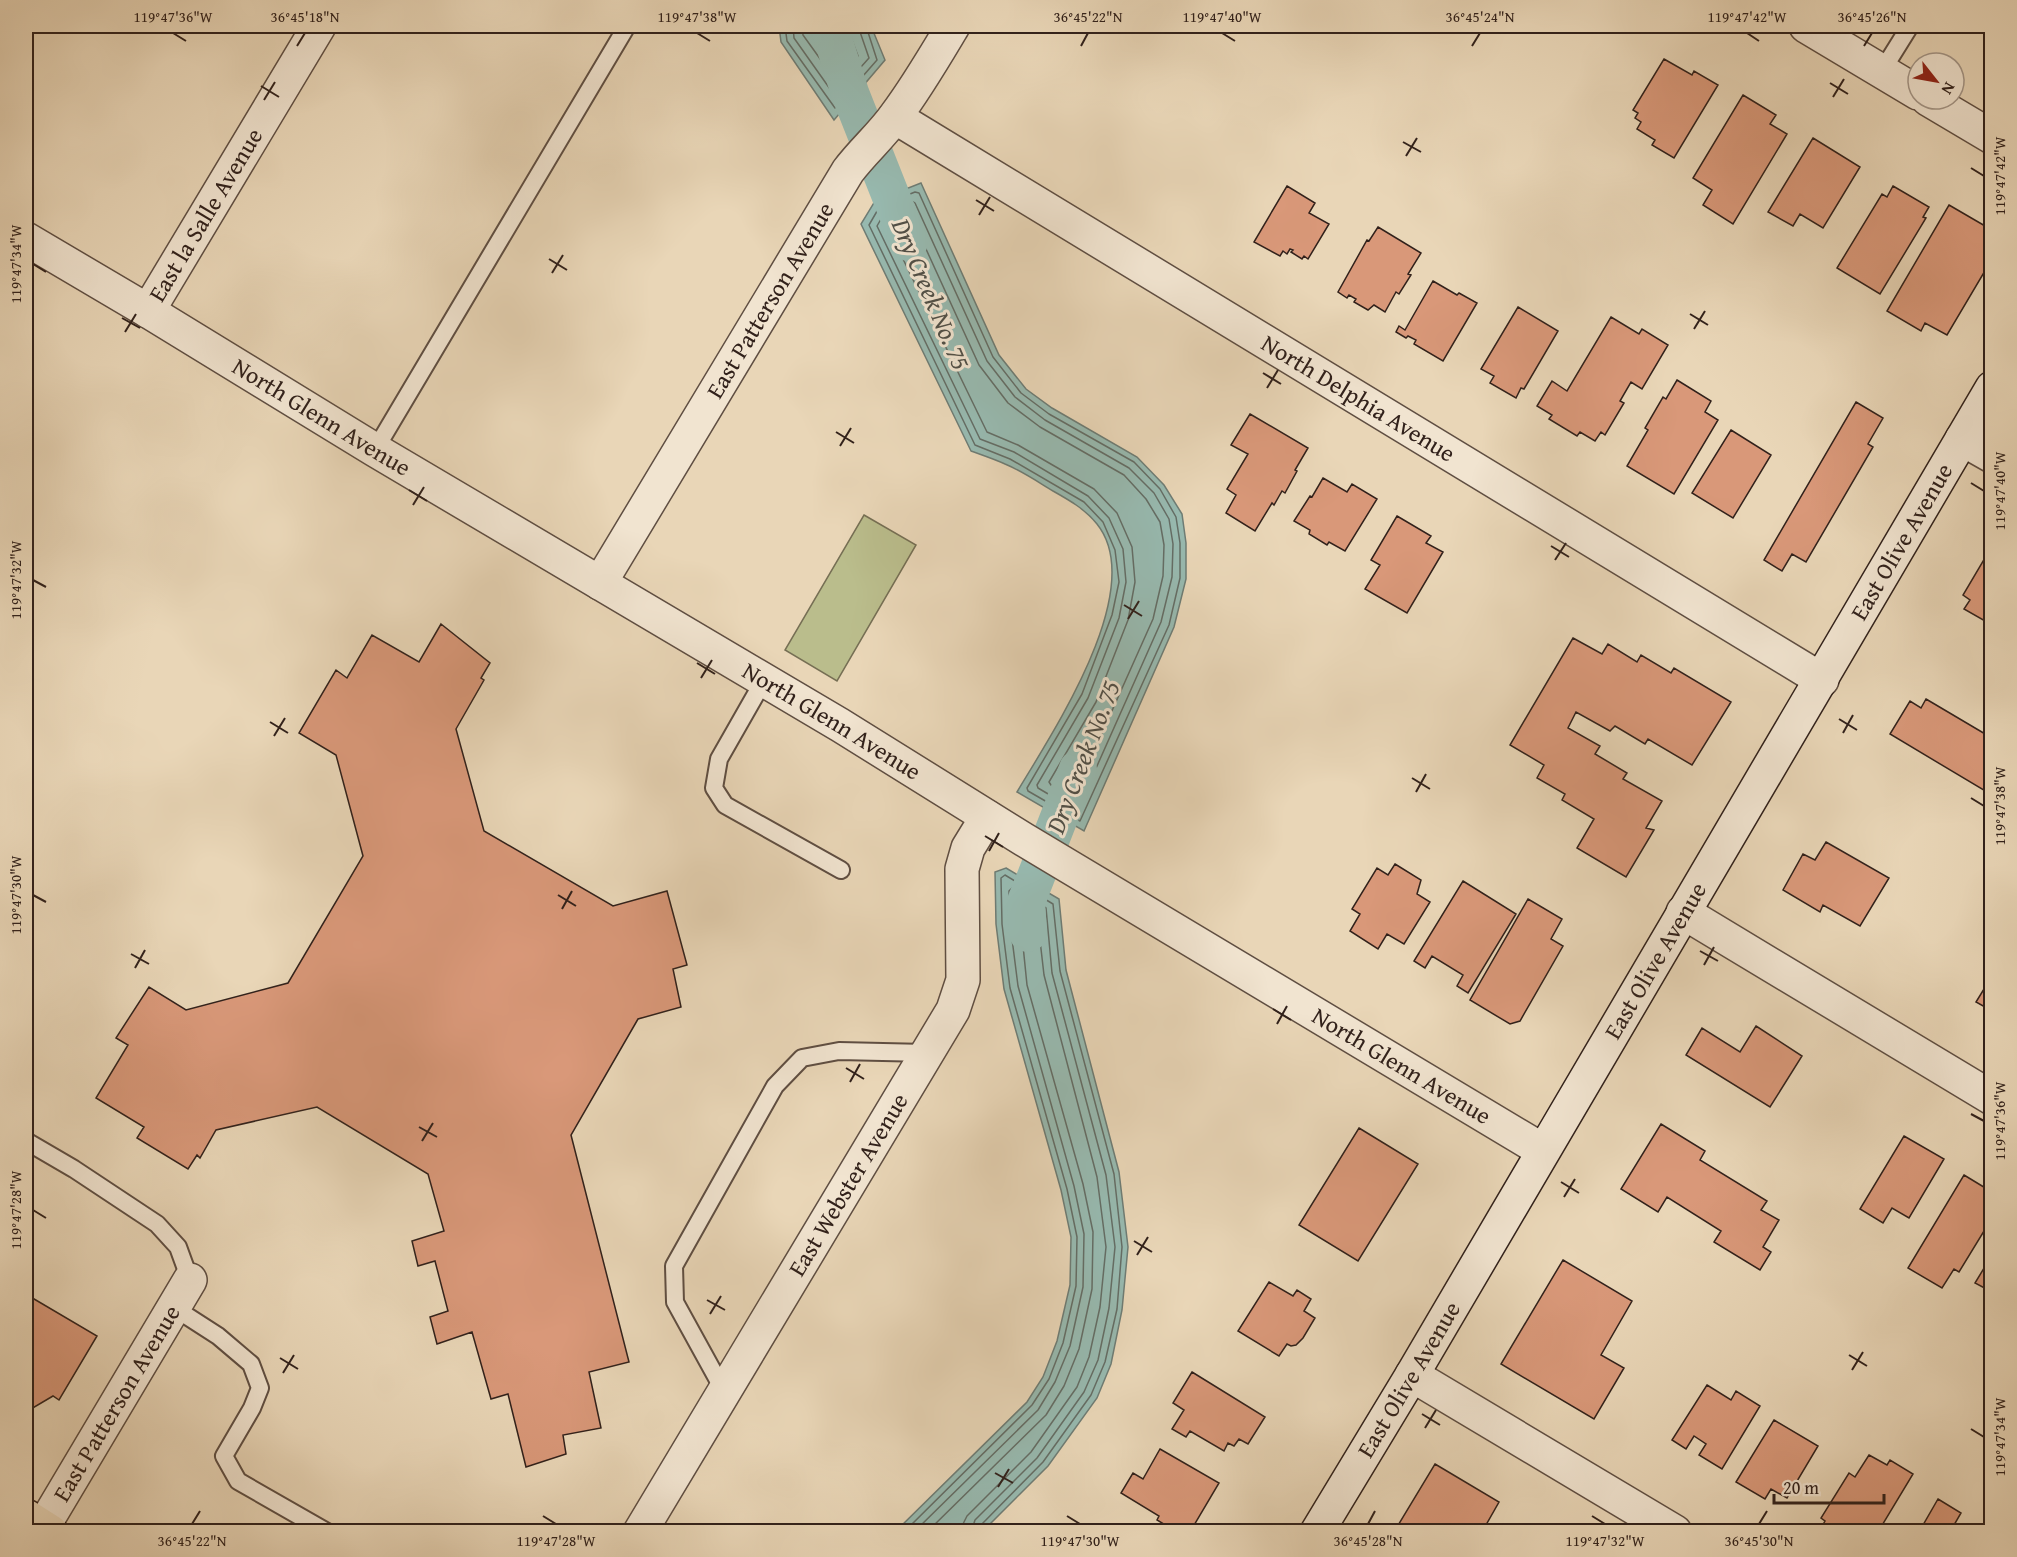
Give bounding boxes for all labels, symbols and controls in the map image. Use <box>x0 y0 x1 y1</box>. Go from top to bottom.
text: 119°47'36"W <box>133 6 213 27</box>
text: 36°45'18"N <box>271 6 340 27</box>
text: 119°47'38"W <box>657 6 737 27</box>
text: 36°45'22"N <box>1054 6 1123 27</box>
text: 119°47'40"W <box>1182 6 1262 27</box>
text: 36°45'24"N <box>1446 6 1515 27</box>
text: 119°47'42"W <box>1707 6 1787 27</box>
text: 36°45'26"N <box>1838 6 1907 27</box>
north arrow <box>1906 51 1966 111</box>
text: N <box>1936 78 1962 100</box>
street label: East la Salle Avenue <box>139 121 271 308</box>
text: 119°47'42"W <box>1989 136 2010 216</box>
street label: East Patterson Avenue <box>697 195 842 405</box>
water label: Dry Creek No. 75 <box>882 211 981 376</box>
text: 119°47'34"W <box>5 224 26 304</box>
street label: North Delphia Avenue <box>1255 326 1462 470</box>
street label: North Glenn Avenue <box>226 349 418 484</box>
text: 119°47'40"W <box>1989 451 2010 531</box>
street label: East Olive Avenue <box>1841 456 1961 626</box>
text: 119°47'32"W <box>5 540 26 620</box>
street label: North Glenn Avenue <box>736 653 928 788</box>
water label: Dry Creek No. 75 <box>1035 675 1130 840</box>
text: 119°47'38"W <box>1989 766 2010 846</box>
text: 119°47'30"W <box>5 855 26 935</box>
street label: East Olive Avenue <box>1595 875 1715 1045</box>
street label: North Glenn Avenue <box>1306 998 1498 1133</box>
text: 119°47'36"W <box>1989 1081 2010 1161</box>
street label: East Webster Avenue <box>779 1086 916 1283</box>
text: 119°47'28"W <box>5 1170 26 1250</box>
street label: East Olive Avenue <box>1348 1294 1469 1464</box>
street label: East Patterson Avenue <box>44 1298 188 1508</box>
text: 119°47'34"W <box>1989 1397 2010 1477</box>
scale bar <box>1774 1467 1884 1505</box>
text: 20 m <box>1783 1474 1819 1501</box>
text: 36°45'22"N <box>158 1530 227 1551</box>
text: 119°47'28"W <box>516 1530 596 1551</box>
text: 119°47'30"W <box>1040 1530 1120 1551</box>
text: 36°45'28"N <box>1334 1530 1403 1551</box>
text: 119°47'32"W <box>1565 1530 1645 1551</box>
text: 36°45'30"N <box>1725 1530 1794 1551</box>

